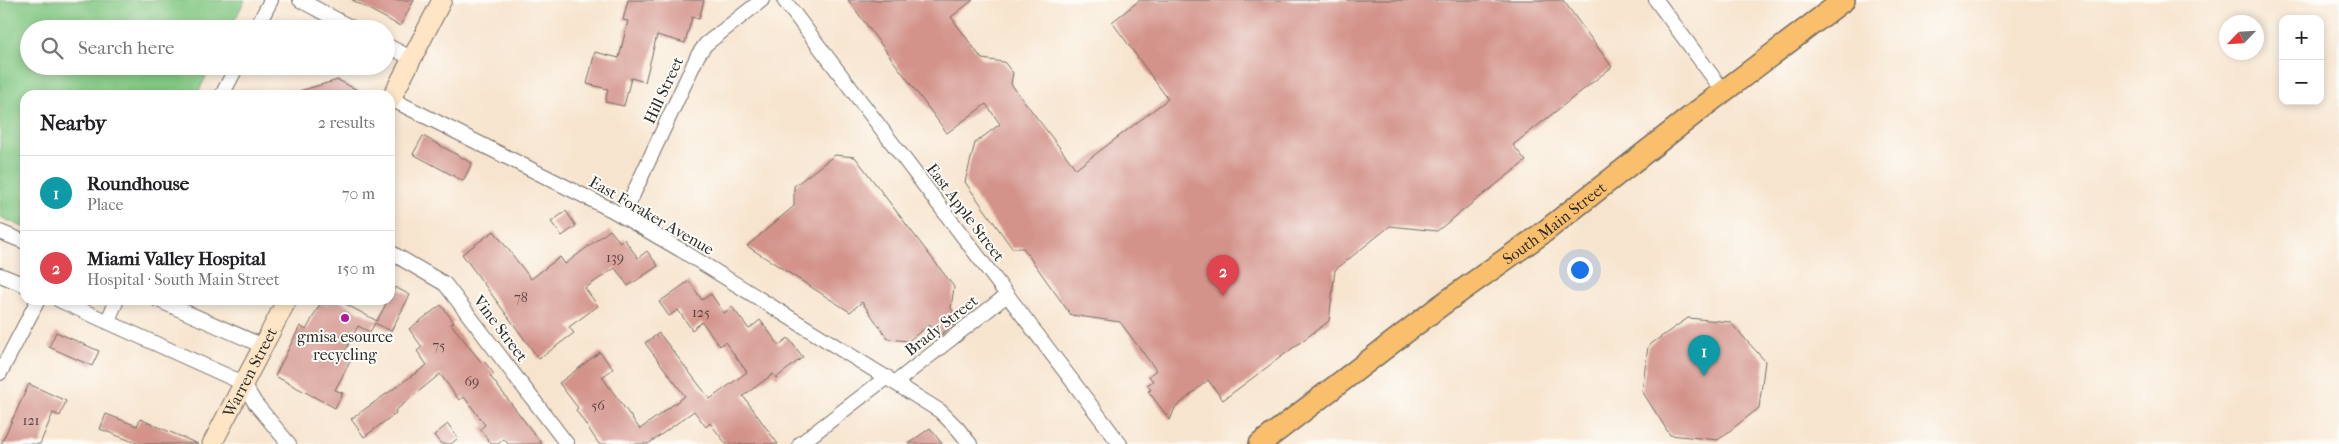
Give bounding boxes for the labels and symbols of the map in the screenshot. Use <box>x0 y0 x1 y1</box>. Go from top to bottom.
north arrow <box>2219 15 2264 60</box>
street label: Hill Street <box>640 53 687 127</box>
street label: East Apple Street <box>923 160 1009 265</box>
street label: East Foraker Avenue <box>586 172 718 259</box>
street label: South Main Street <box>1499 178 1610 269</box>
house number: 139 <box>606 249 624 266</box>
pin: 2 <box>1207 255 1239 296</box>
your location <box>1567 257 1593 283</box>
house number: 78 <box>514 289 528 306</box>
street label: Vine Street <box>469 291 532 365</box>
street label: Brady Street <box>901 291 982 360</box>
house number: 125 <box>692 304 710 321</box>
marker: gmisa esource recycling <box>339 312 351 324</box>
street label: Warren Street <box>218 324 281 421</box>
place label: gmisa esource recycling <box>297 327 393 364</box>
pin: 1 <box>1688 335 1720 376</box>
house number: 75 <box>433 337 445 354</box>
house number: 69 <box>465 373 479 390</box>
house number: 56 <box>591 397 605 414</box>
house number: 121 <box>22 412 40 429</box>

